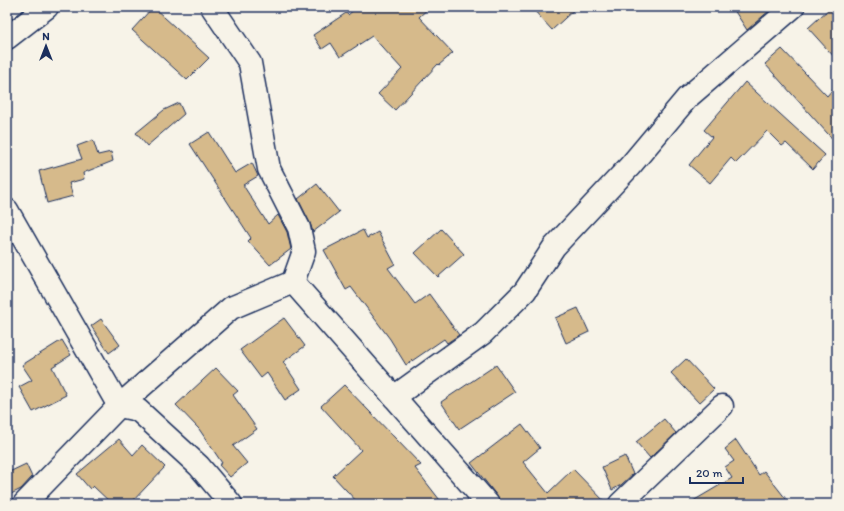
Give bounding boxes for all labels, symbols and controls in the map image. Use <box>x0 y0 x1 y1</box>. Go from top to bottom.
north arrow <box>26 26 66 66</box>
text: N <box>42 30 50 43</box>
scale bar <box>690 459 743 485</box>
text: 20 m <box>696 466 723 480</box>

